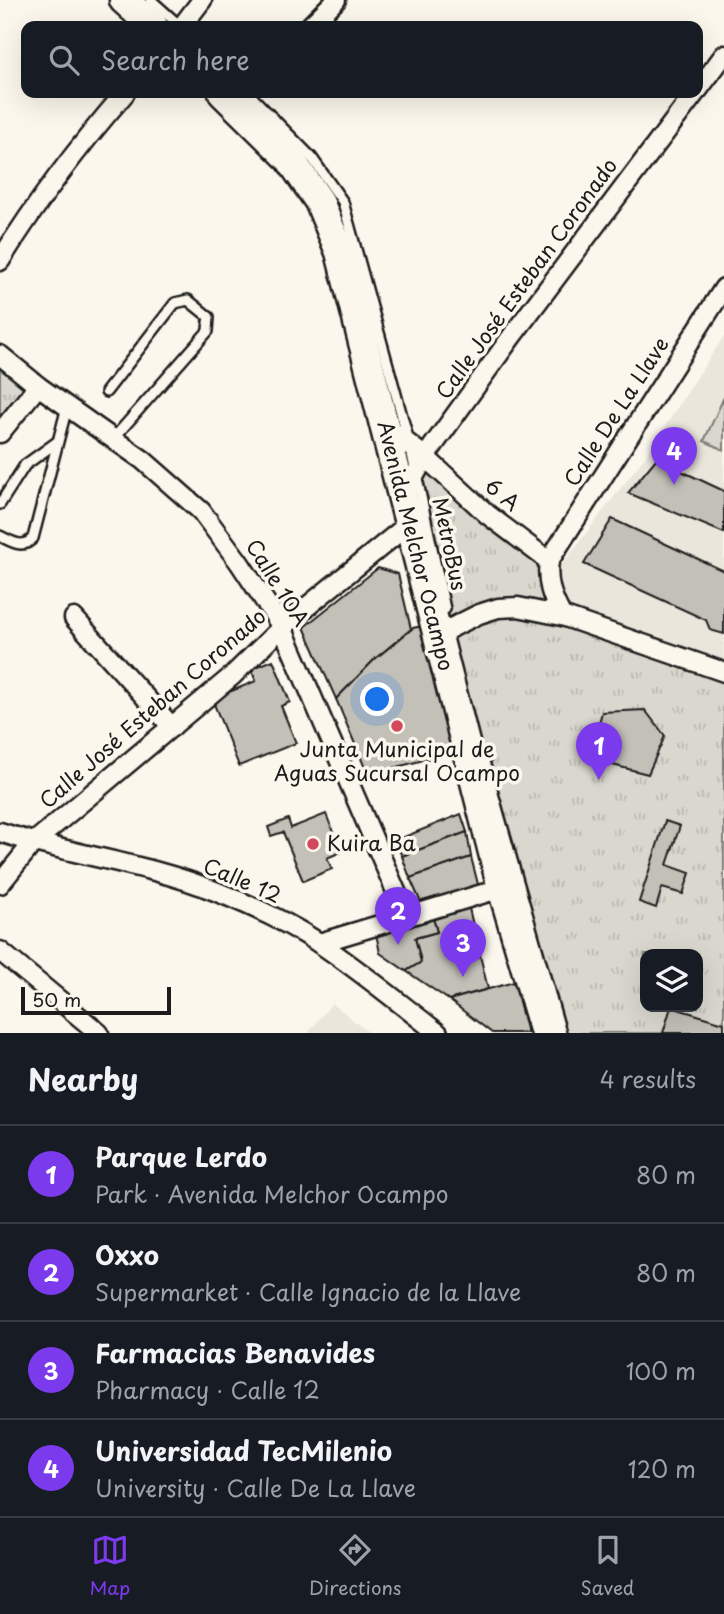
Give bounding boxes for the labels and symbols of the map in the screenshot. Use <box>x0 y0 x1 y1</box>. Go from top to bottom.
street label: Calle José Esteban Coronado <box>427 151 624 405</box>
street label: Calle De La Llave <box>555 330 676 492</box>
street label: Avenida Melchor Ocampo <box>370 417 463 674</box>
pin: 4 <box>651 427 697 485</box>
street label: 6 A <box>479 469 528 518</box>
street label: MetroBus <box>426 494 476 593</box>
street label: Calle 10A <box>239 532 318 632</box>
street label: Calle José Esteban Coronado <box>31 600 272 815</box>
your location <box>360 682 394 716</box>
marker: Junta Municipal de Aguas Sucursal Ocampo <box>389 718 405 734</box>
pin: 1 <box>576 722 622 780</box>
place label: Junta Municipal de Aguas Sucursal Ocampo <box>274 732 520 788</box>
place label: Kuira Ba <box>327 826 417 858</box>
marker: Kuira Ba <box>305 836 321 852</box>
street label: Calle 12 <box>199 848 287 910</box>
pin: 2 <box>375 887 421 945</box>
pin: 3 <box>440 919 486 977</box>
scale bar <box>21 984 172 1016</box>

